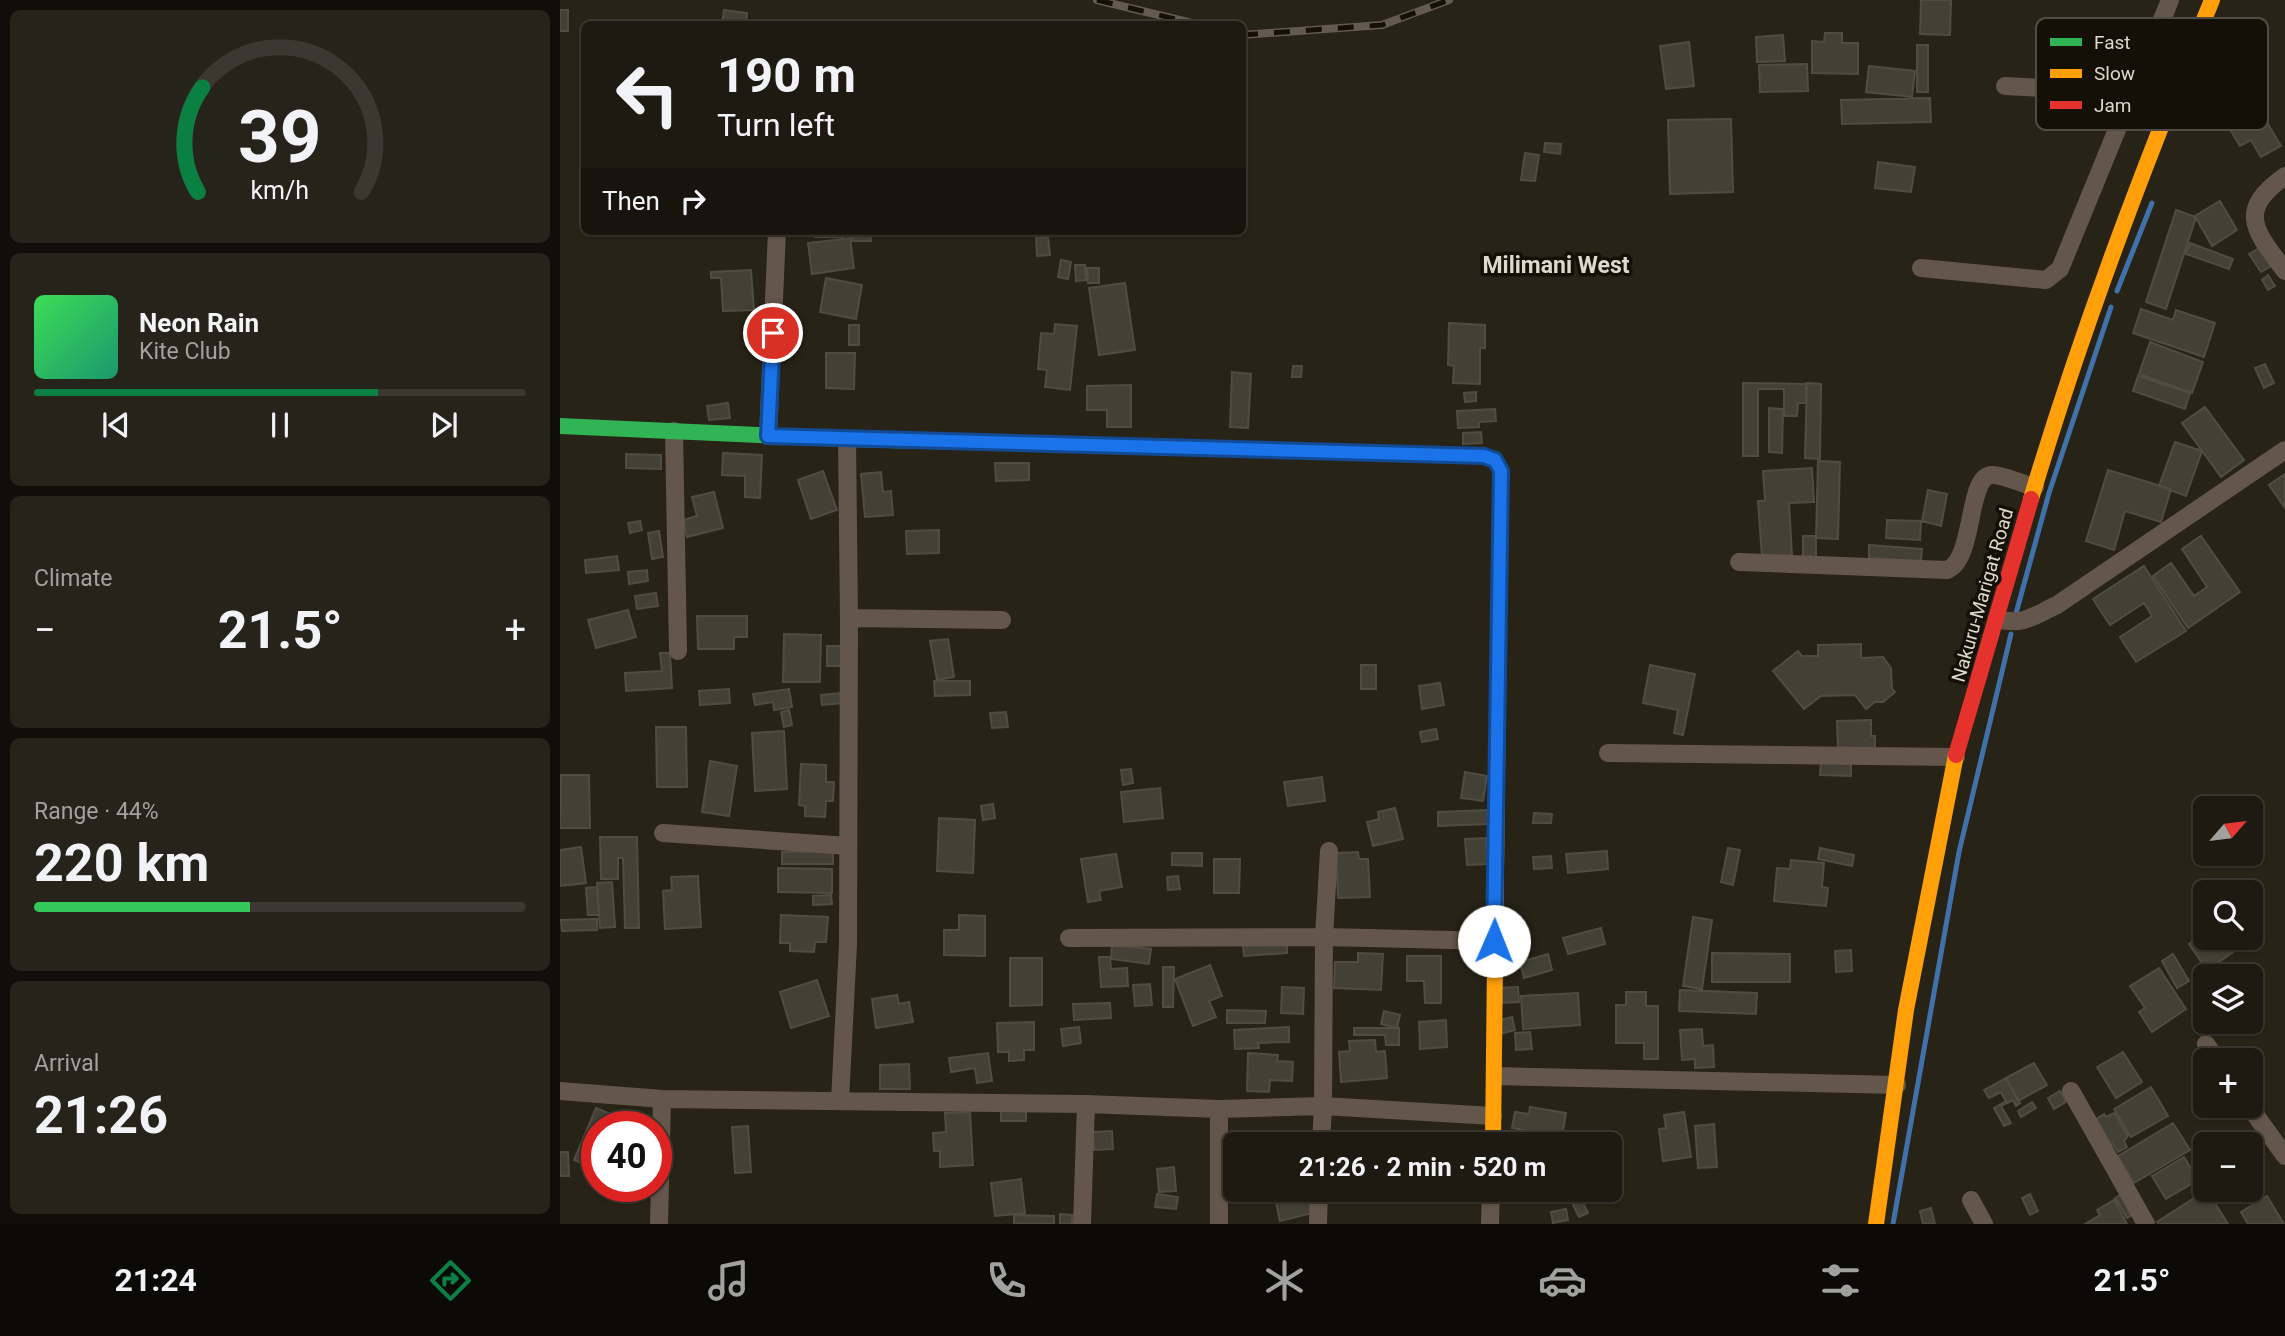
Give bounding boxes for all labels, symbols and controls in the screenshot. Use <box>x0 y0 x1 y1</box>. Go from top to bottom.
legend <box>2036 18 2268 130</box>
text: Fast <box>2094 31 2131 54</box>
text: 190 m <box>717 47 856 104</box>
icon: left <box>602 49 693 140</box>
text: Slow <box>2094 62 2135 85</box>
text: Jam <box>2094 94 2131 117</box>
text: 39 <box>238 95 322 181</box>
text: Turn left <box>717 106 835 144</box>
text: km/h <box>251 176 309 205</box>
icon: right <box>674 182 712 220</box>
text: Then <box>602 186 660 216</box>
district label: Milimani West <box>1482 252 1630 279</box>
pin <box>743 303 803 363</box>
text: Neon Rain <box>139 308 259 338</box>
icon: arrive <box>754 314 792 352</box>
text: Kite Club <box>139 338 231 365</box>
icon: previous <box>97 406 135 444</box>
icon: pause <box>261 406 299 444</box>
icon: next <box>425 406 463 444</box>
street label: Nakuru-Marigat Road <box>1947 506 2018 685</box>
text: Climate <box>34 565 113 592</box>
text: 21.5° <box>218 600 343 661</box>
text: − <box>34 608 56 652</box>
text: + <box>504 608 526 652</box>
north arrow <box>2193 796 2263 866</box>
map controls <box>2193 796 2263 1202</box>
text: Range · 44% <box>34 798 159 825</box>
text: 220 km <box>34 833 209 894</box>
button: search <box>2193 880 2263 950</box>
position arrow <box>1457 904 1531 978</box>
button: layers <box>2193 964 2263 1034</box>
button: + <box>2193 1048 2263 1118</box>
text: Arrival <box>34 1050 99 1077</box>
text: 21:26 <box>34 1085 168 1146</box>
speed limit sign: 40 <box>581 1111 672 1202</box>
button: − <box>2193 1132 2263 1202</box>
text: 21:26 · 2 min · 520 m <box>1299 1152 1546 1182</box>
icon: directions <box>426 1256 475 1305</box>
icon: music <box>704 1256 753 1305</box>
icon: phone <box>982 1256 1031 1305</box>
icon: climate <box>1260 1256 1309 1305</box>
icon: car <box>1538 1256 1587 1305</box>
icon: filters <box>1816 1256 1865 1305</box>
text: 21:24 <box>114 1261 197 1299</box>
text: 21.5° <box>2094 1261 2170 1299</box>

